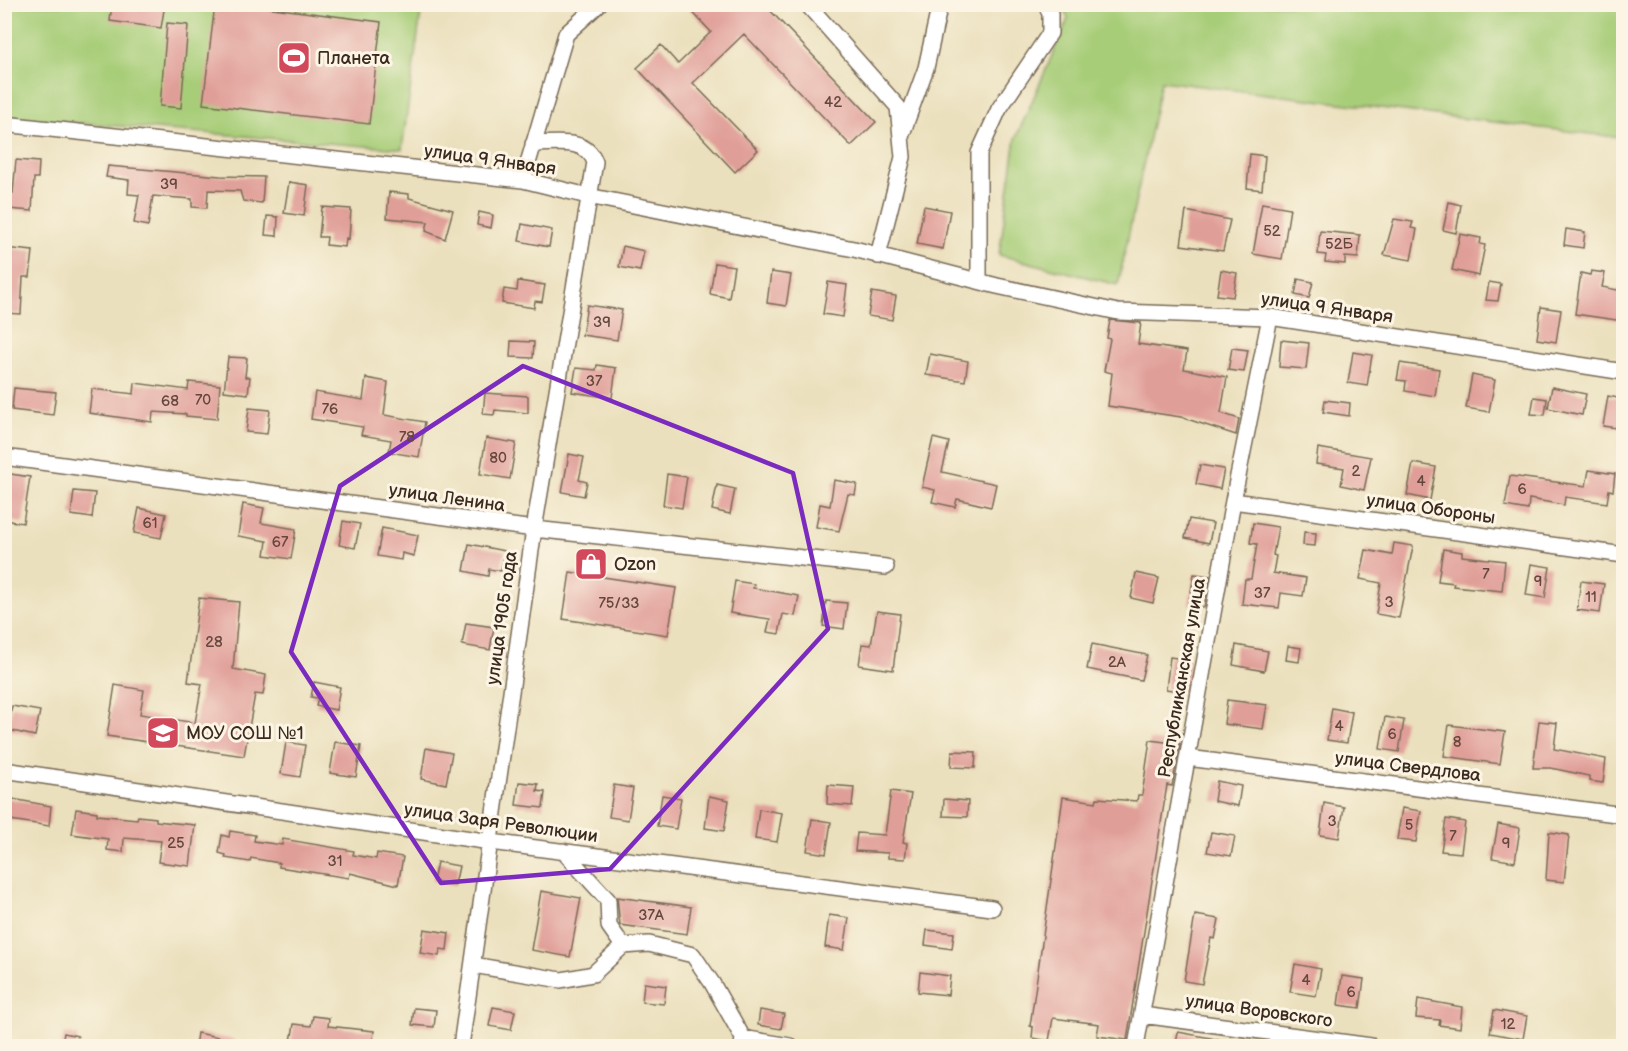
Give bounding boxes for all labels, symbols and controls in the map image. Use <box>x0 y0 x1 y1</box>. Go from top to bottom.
sports icon: Планета <box>276 40 312 76</box>
place label: Планета <box>317 48 391 69</box>
house number: 42 <box>824 93 842 112</box>
street label: улица 9 Января <box>423 140 557 180</box>
house number: 39 <box>160 175 178 194</box>
house number: 52 <box>1263 222 1281 241</box>
house number: 52Б <box>1325 235 1354 254</box>
street label: улица 9 Января <box>1260 288 1394 328</box>
house number: 39 <box>593 313 611 332</box>
house number: 37 <box>586 372 603 391</box>
house number: 70 <box>195 391 211 410</box>
house number: 68 <box>161 392 179 411</box>
house number: 76 <box>322 400 338 419</box>
house number: 78 <box>399 428 415 447</box>
house number: 80 <box>489 449 507 468</box>
house number: 2 <box>1352 462 1361 481</box>
house number: 4 <box>1416 472 1426 491</box>
street label: улица Ленина <box>388 479 507 517</box>
house number: 6 <box>1517 480 1527 499</box>
street label: улица Обороны <box>1365 490 1497 528</box>
house number: 61 <box>143 514 157 533</box>
house number: 67 <box>272 533 289 552</box>
shop icon: Ozon <box>573 546 609 582</box>
street label: улица 1905 года <box>482 549 522 686</box>
place label: Ozon <box>614 554 656 575</box>
house number: 7 <box>1482 565 1490 584</box>
house number: 9 <box>1534 572 1542 591</box>
street label: Республиканская улица <box>1154 576 1210 780</box>
house number: 37 <box>1254 584 1271 603</box>
house number: 11 <box>1585 588 1597 607</box>
house number: 3 <box>1384 593 1394 612</box>
house number: 75/33 <box>598 594 640 613</box>
house number: 28 <box>205 633 223 652</box>
house number: 2А <box>1108 653 1127 672</box>
school or university icon: МОУ СОШ №1 <box>145 715 181 751</box>
house number: 4 <box>1334 717 1344 736</box>
place label: МОУ СОШ №1 <box>186 723 304 744</box>
house number: 6 <box>1387 725 1397 744</box>
house number: 8 <box>1453 733 1462 752</box>
street label: улица Свердлова <box>1334 748 1482 786</box>
street label: улица Заря Революции <box>403 799 599 847</box>
house number: 3 <box>1327 812 1337 831</box>
house number: 5 <box>1405 816 1413 835</box>
house number: 7 <box>1449 827 1457 846</box>
house number: 25 <box>167 834 185 853</box>
house number: 9 <box>1502 834 1510 853</box>
house number: 31 <box>327 852 343 871</box>
house number: 37А <box>638 906 665 925</box>
house number: 4 <box>1301 971 1311 990</box>
house number: 6 <box>1346 983 1356 1002</box>
street label: улица Воровского <box>1184 990 1334 1032</box>
house number: 12 <box>1501 1015 1515 1034</box>

